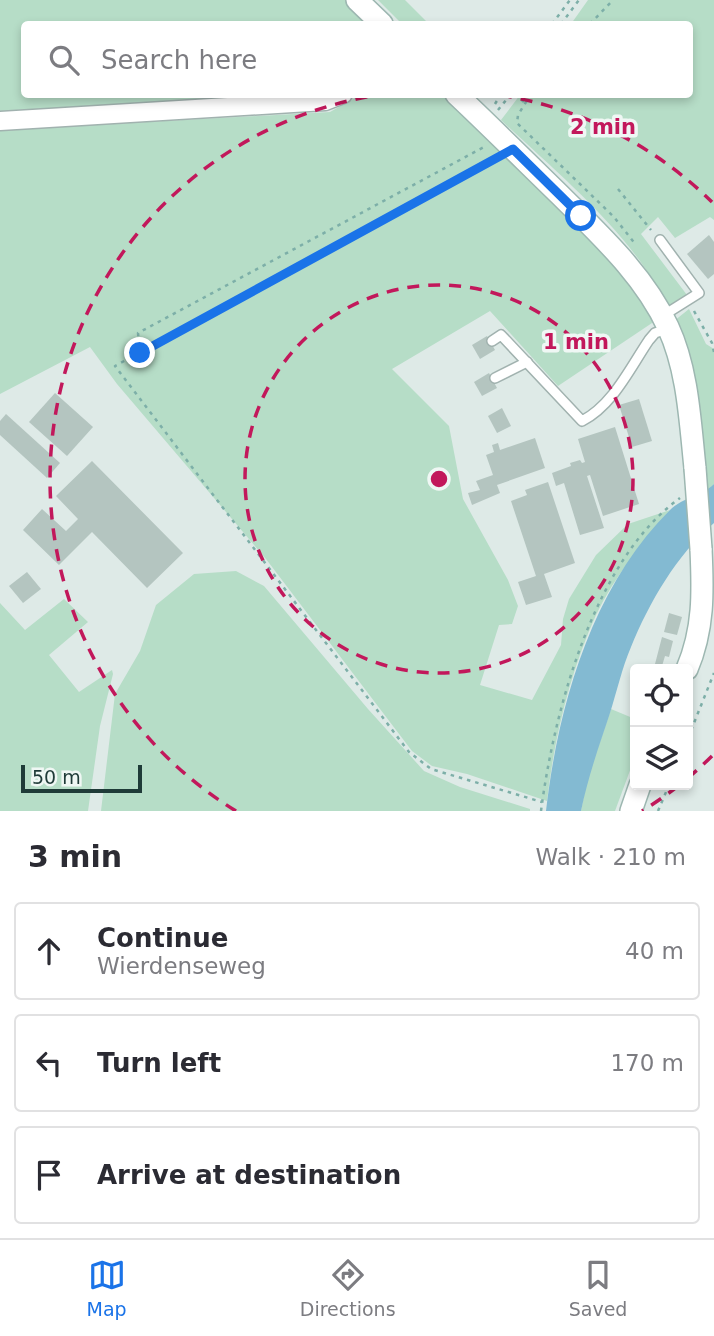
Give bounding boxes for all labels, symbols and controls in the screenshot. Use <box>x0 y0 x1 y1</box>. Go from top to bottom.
search box <box>21 21 693 98</box>
icon: search <box>45 41 83 79</box>
text: Search here <box>101 45 257 75</box>
text: 2 min <box>570 115 636 139</box>
route start <box>565 200 596 231</box>
text: 1 min <box>543 330 609 354</box>
route end <box>124 337 155 368</box>
centre of rings <box>427 467 451 491</box>
map controls <box>630 664 693 790</box>
button: locate <box>630 664 693 727</box>
button: layers <box>630 727 693 790</box>
scale bar <box>21 762 142 794</box>
text: 50 m <box>32 766 81 788</box>
text: 3 min <box>28 839 122 874</box>
text: Walk · 210 m <box>535 844 686 870</box>
text: Continue <box>97 923 228 953</box>
icon: ahead <box>30 932 68 970</box>
text: 40 m <box>625 938 684 964</box>
text: Wierdenseweg <box>97 953 266 979</box>
icon: left <box>30 1044 68 1082</box>
text: Turn left <box>97 1048 221 1078</box>
text: 170 m <box>610 1050 684 1076</box>
icon: arrive <box>30 1156 68 1194</box>
text: Arrive at destination <box>97 1160 401 1190</box>
tab: Map <box>87 1256 127 1320</box>
tab: Directions <box>300 1256 396 1320</box>
tab: Saved <box>569 1256 627 1320</box>

